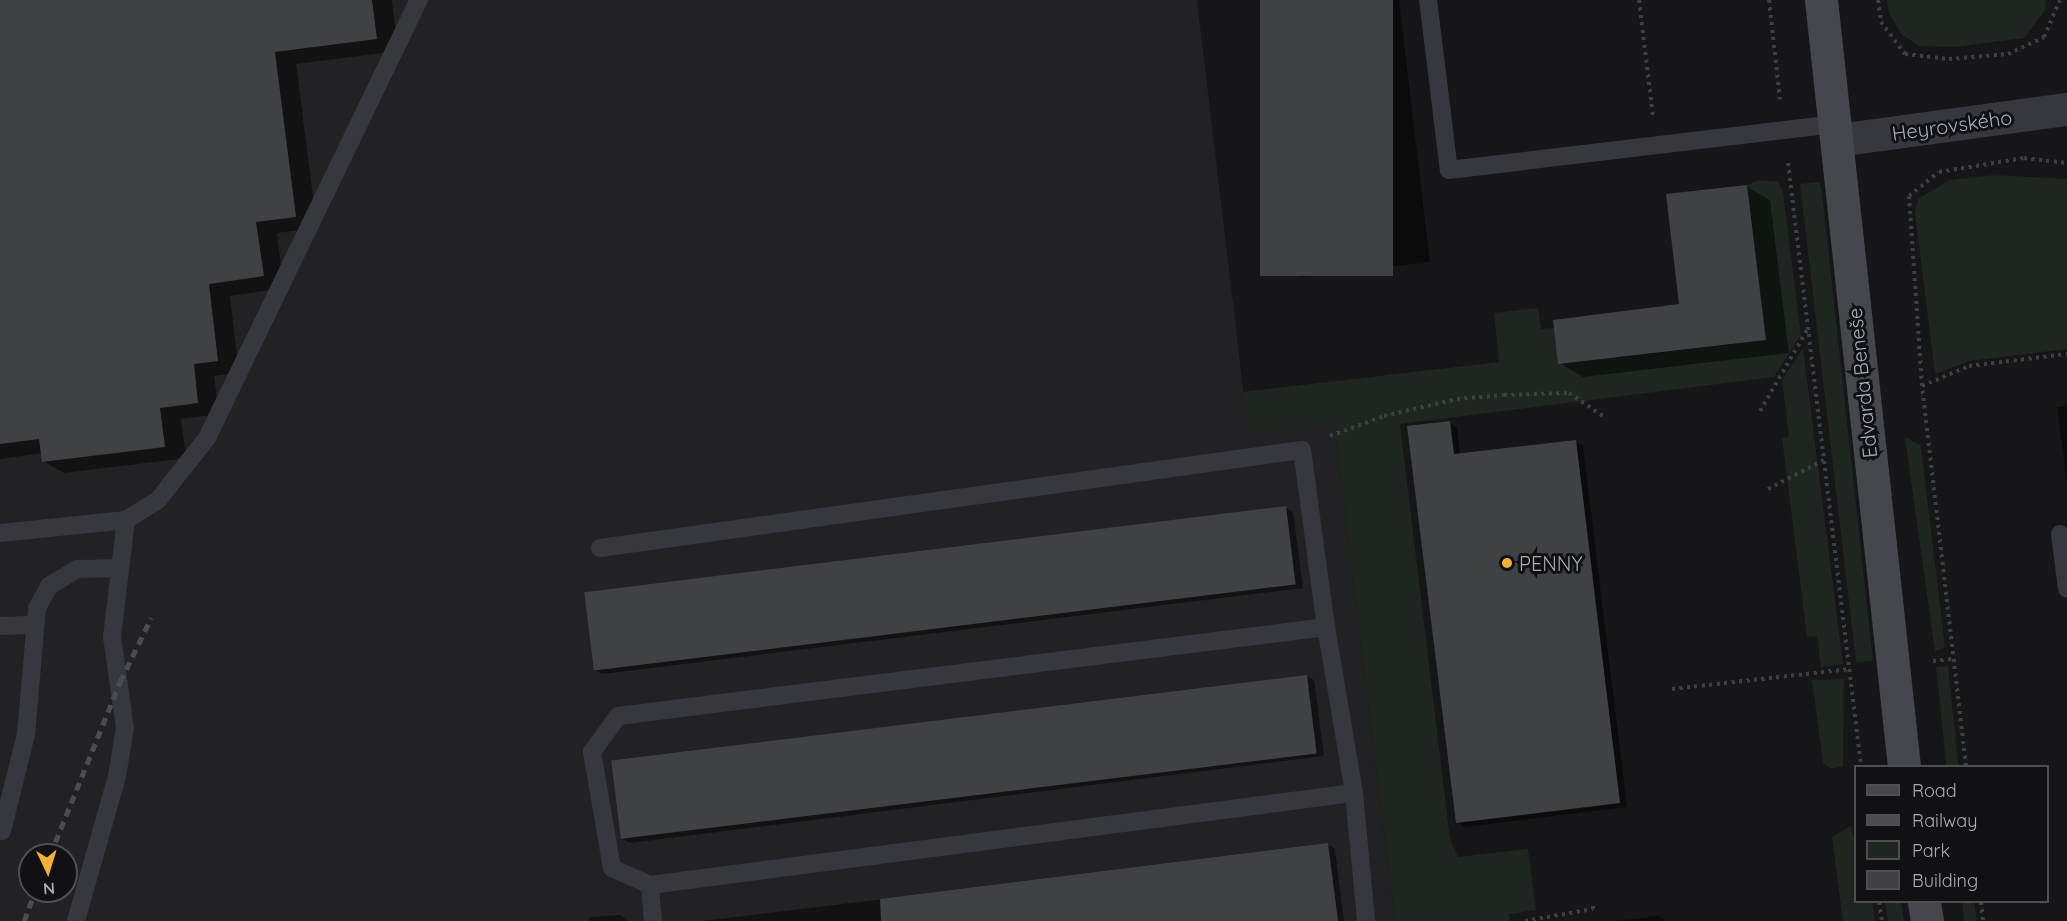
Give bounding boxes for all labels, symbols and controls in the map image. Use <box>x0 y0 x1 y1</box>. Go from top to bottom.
street label: Heyrovského <box>1890 105 2014 145</box>
street label: Edvarda Beneše <box>1842 307 1882 459</box>
place label: PENNY <box>1519 551 1583 575</box>
marker: PENNY <box>1500 556 1514 570</box>
legend <box>1854 765 2049 903</box>
text: Road <box>1912 779 1957 802</box>
text: Railway <box>1912 809 1978 832</box>
text: Park <box>1912 839 1950 862</box>
north arrow <box>18 843 78 903</box>
text: Building <box>1912 869 1978 892</box>
text: N <box>43 879 56 899</box>

